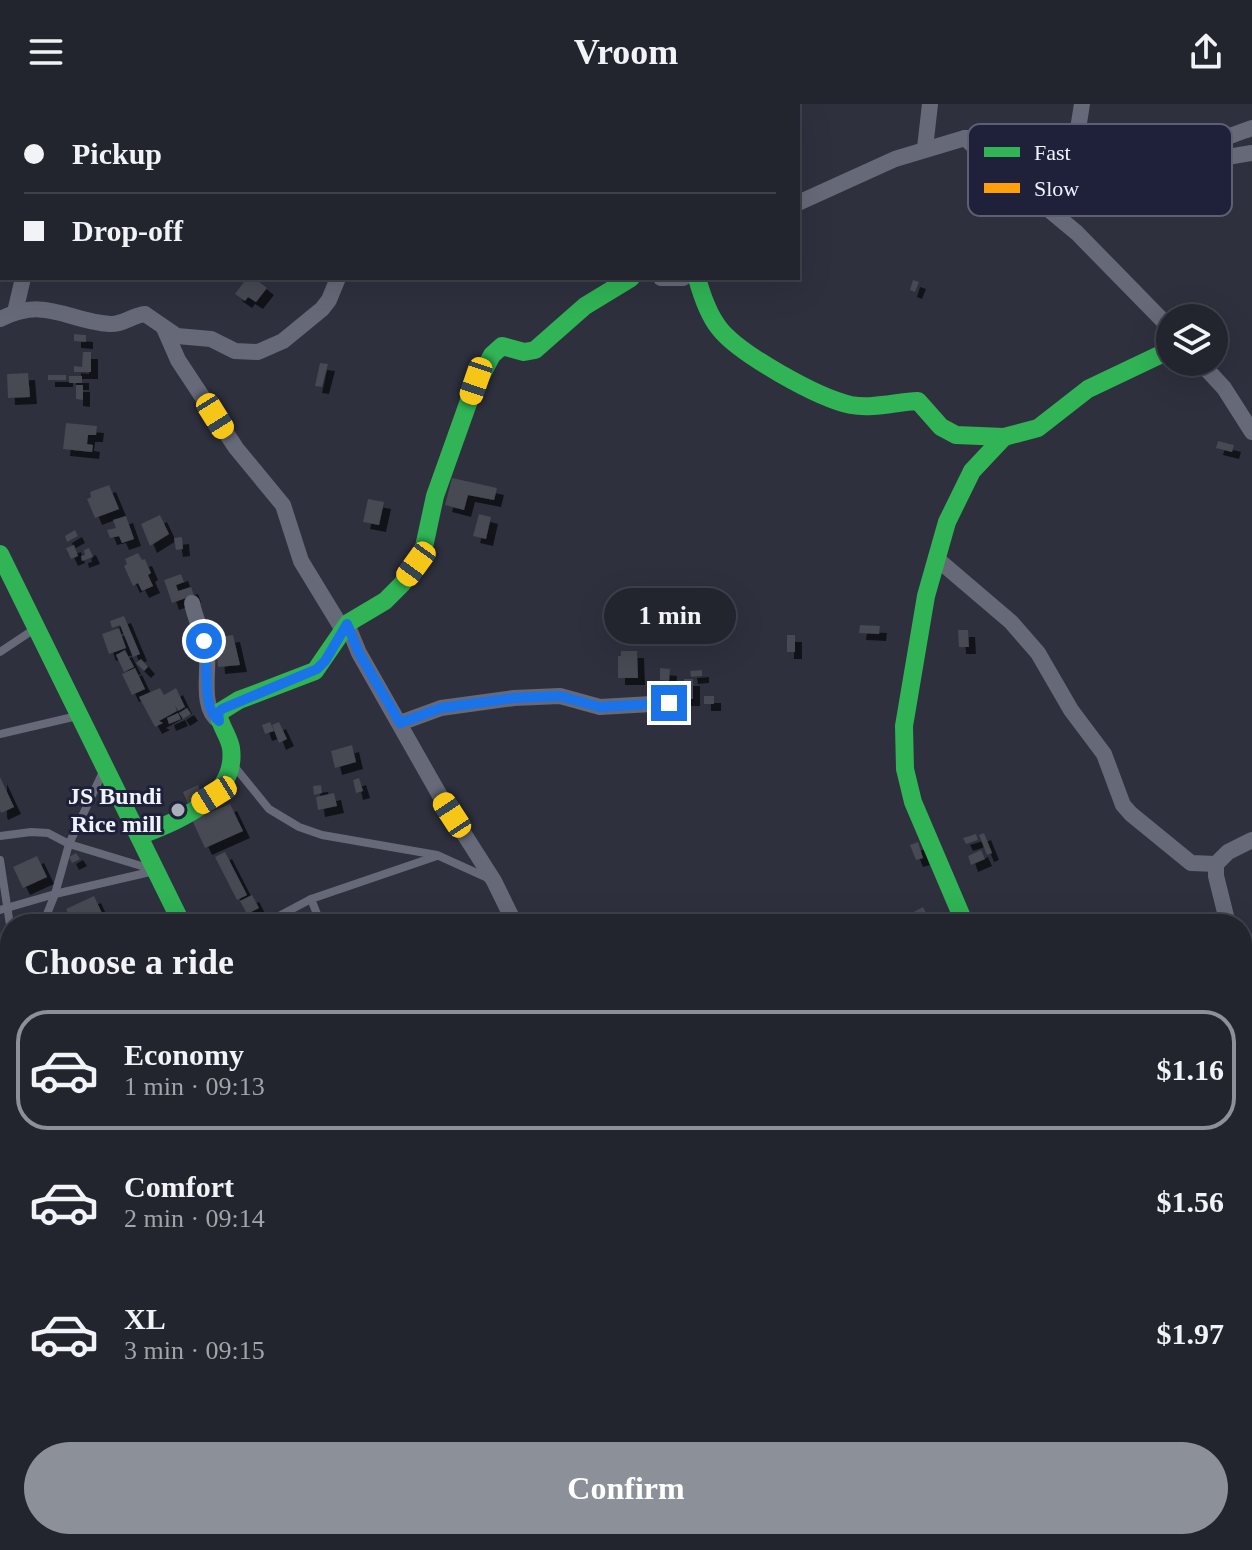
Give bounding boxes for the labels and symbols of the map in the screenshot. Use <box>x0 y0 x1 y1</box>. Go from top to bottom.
legend <box>968 124 1232 216</box>
text: Fast <box>1034 140 1071 165</box>
text: Slow <box>1034 176 1079 201</box>
car <box>457 354 495 408</box>
car <box>192 389 238 443</box>
car <box>392 538 440 590</box>
callout: 1 min <box>603 587 735 643</box>
route start <box>186 623 222 659</box>
route end <box>651 685 687 721</box>
car <box>187 772 241 818</box>
place label: JS Bundi Rice mill <box>68 783 162 837</box>
car <box>429 788 475 842</box>
marker: JS Bundi Rice mill <box>169 801 187 819</box>

